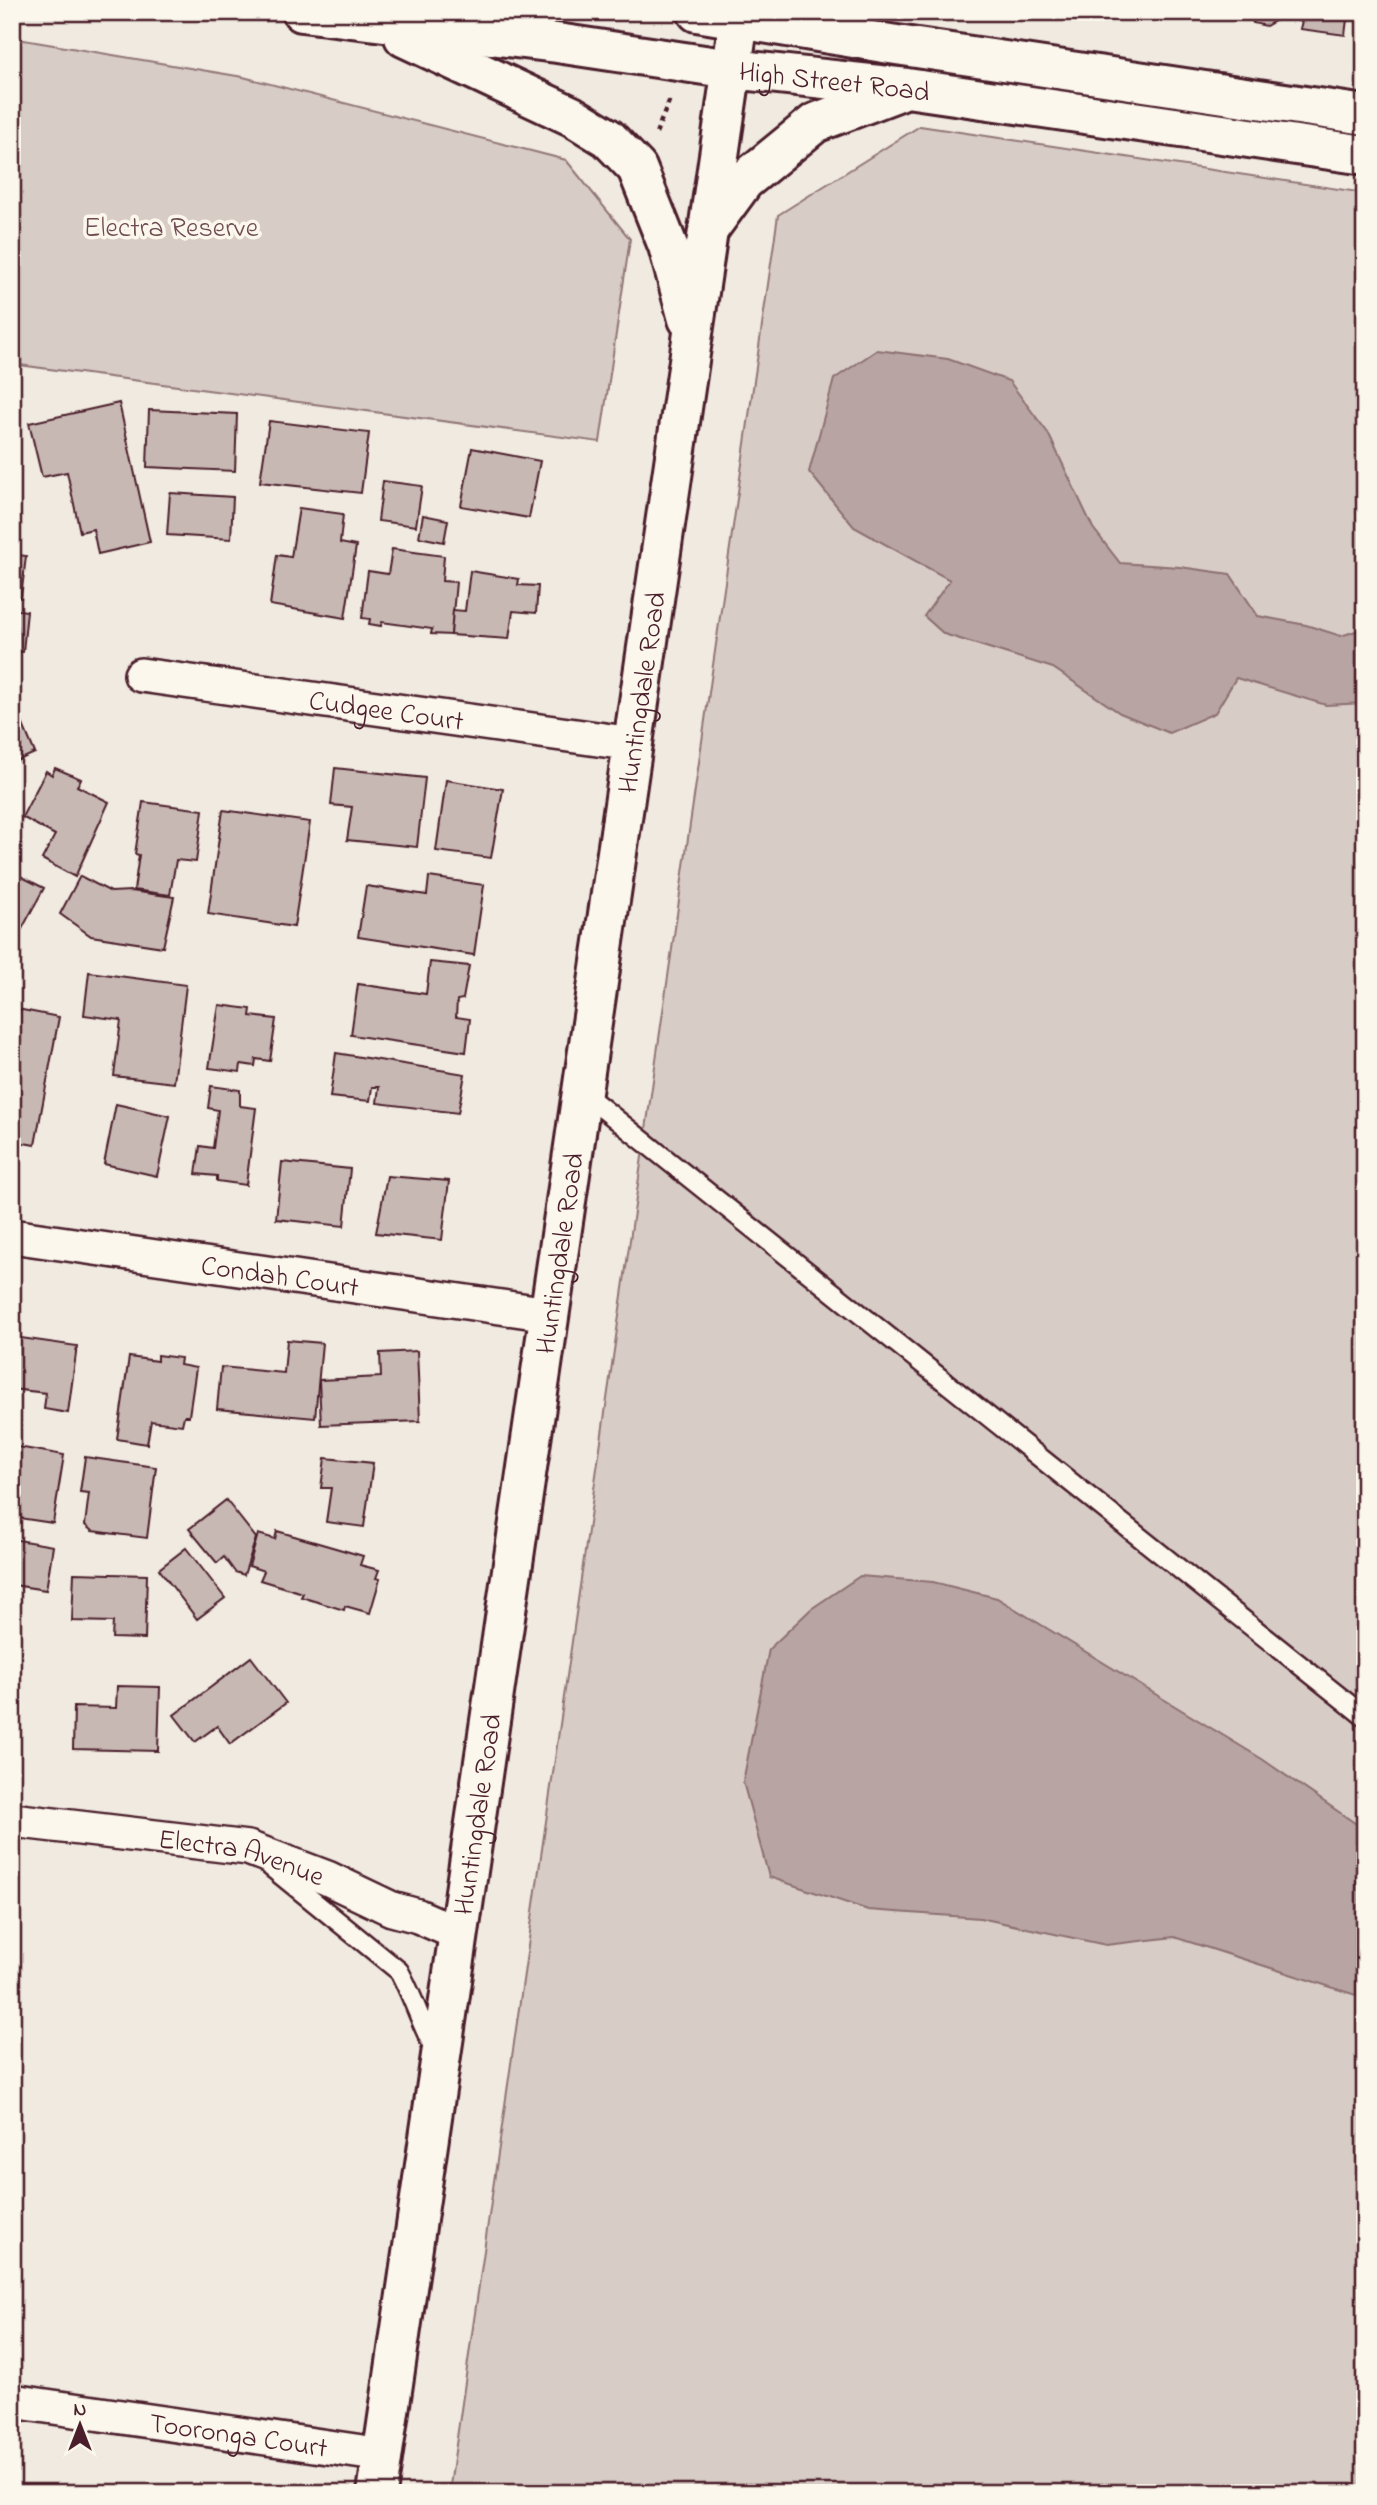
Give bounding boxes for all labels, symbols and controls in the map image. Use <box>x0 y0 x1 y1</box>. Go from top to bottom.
street label: High Street Road <box>737 53 932 115</box>
park label: Electra Reserve <box>84 209 259 250</box>
street label: Huntingdale Road <box>609 589 679 796</box>
street label: Cudgee Court <box>306 682 466 744</box>
street label: Huntingdale Road <box>527 1150 597 1357</box>
street label: Condah Court <box>198 1247 361 1310</box>
street label: Huntingdale Road <box>445 1711 515 1918</box>
street label: Electra Avenue <box>156 1821 330 1899</box>
north arrow <box>46 2390 116 2460</box>
text: N <box>74 2397 87 2424</box>
street label: Tooronga Court <box>146 2404 330 2471</box>

